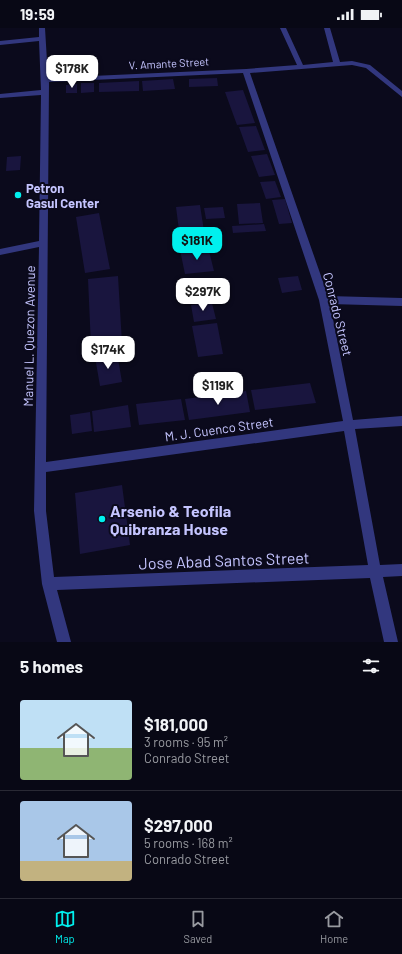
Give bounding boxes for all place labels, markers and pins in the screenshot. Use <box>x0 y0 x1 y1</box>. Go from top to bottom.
pin: $178K <box>44 55 100 89</box>
place label: Petron Gasul Center <box>26 180 99 211</box>
marker: Petron Gasul Center <box>13 190 23 200</box>
pin: $181K <box>169 227 225 261</box>
pin: $297K <box>175 278 231 312</box>
pin: $174K <box>80 336 136 370</box>
pin: $119K <box>190 372 246 406</box>
place label: Arsenio & Teofila Quibranza House <box>110 501 231 538</box>
marker: Arsenio & Teofila Quibranza House <box>97 514 107 524</box>

